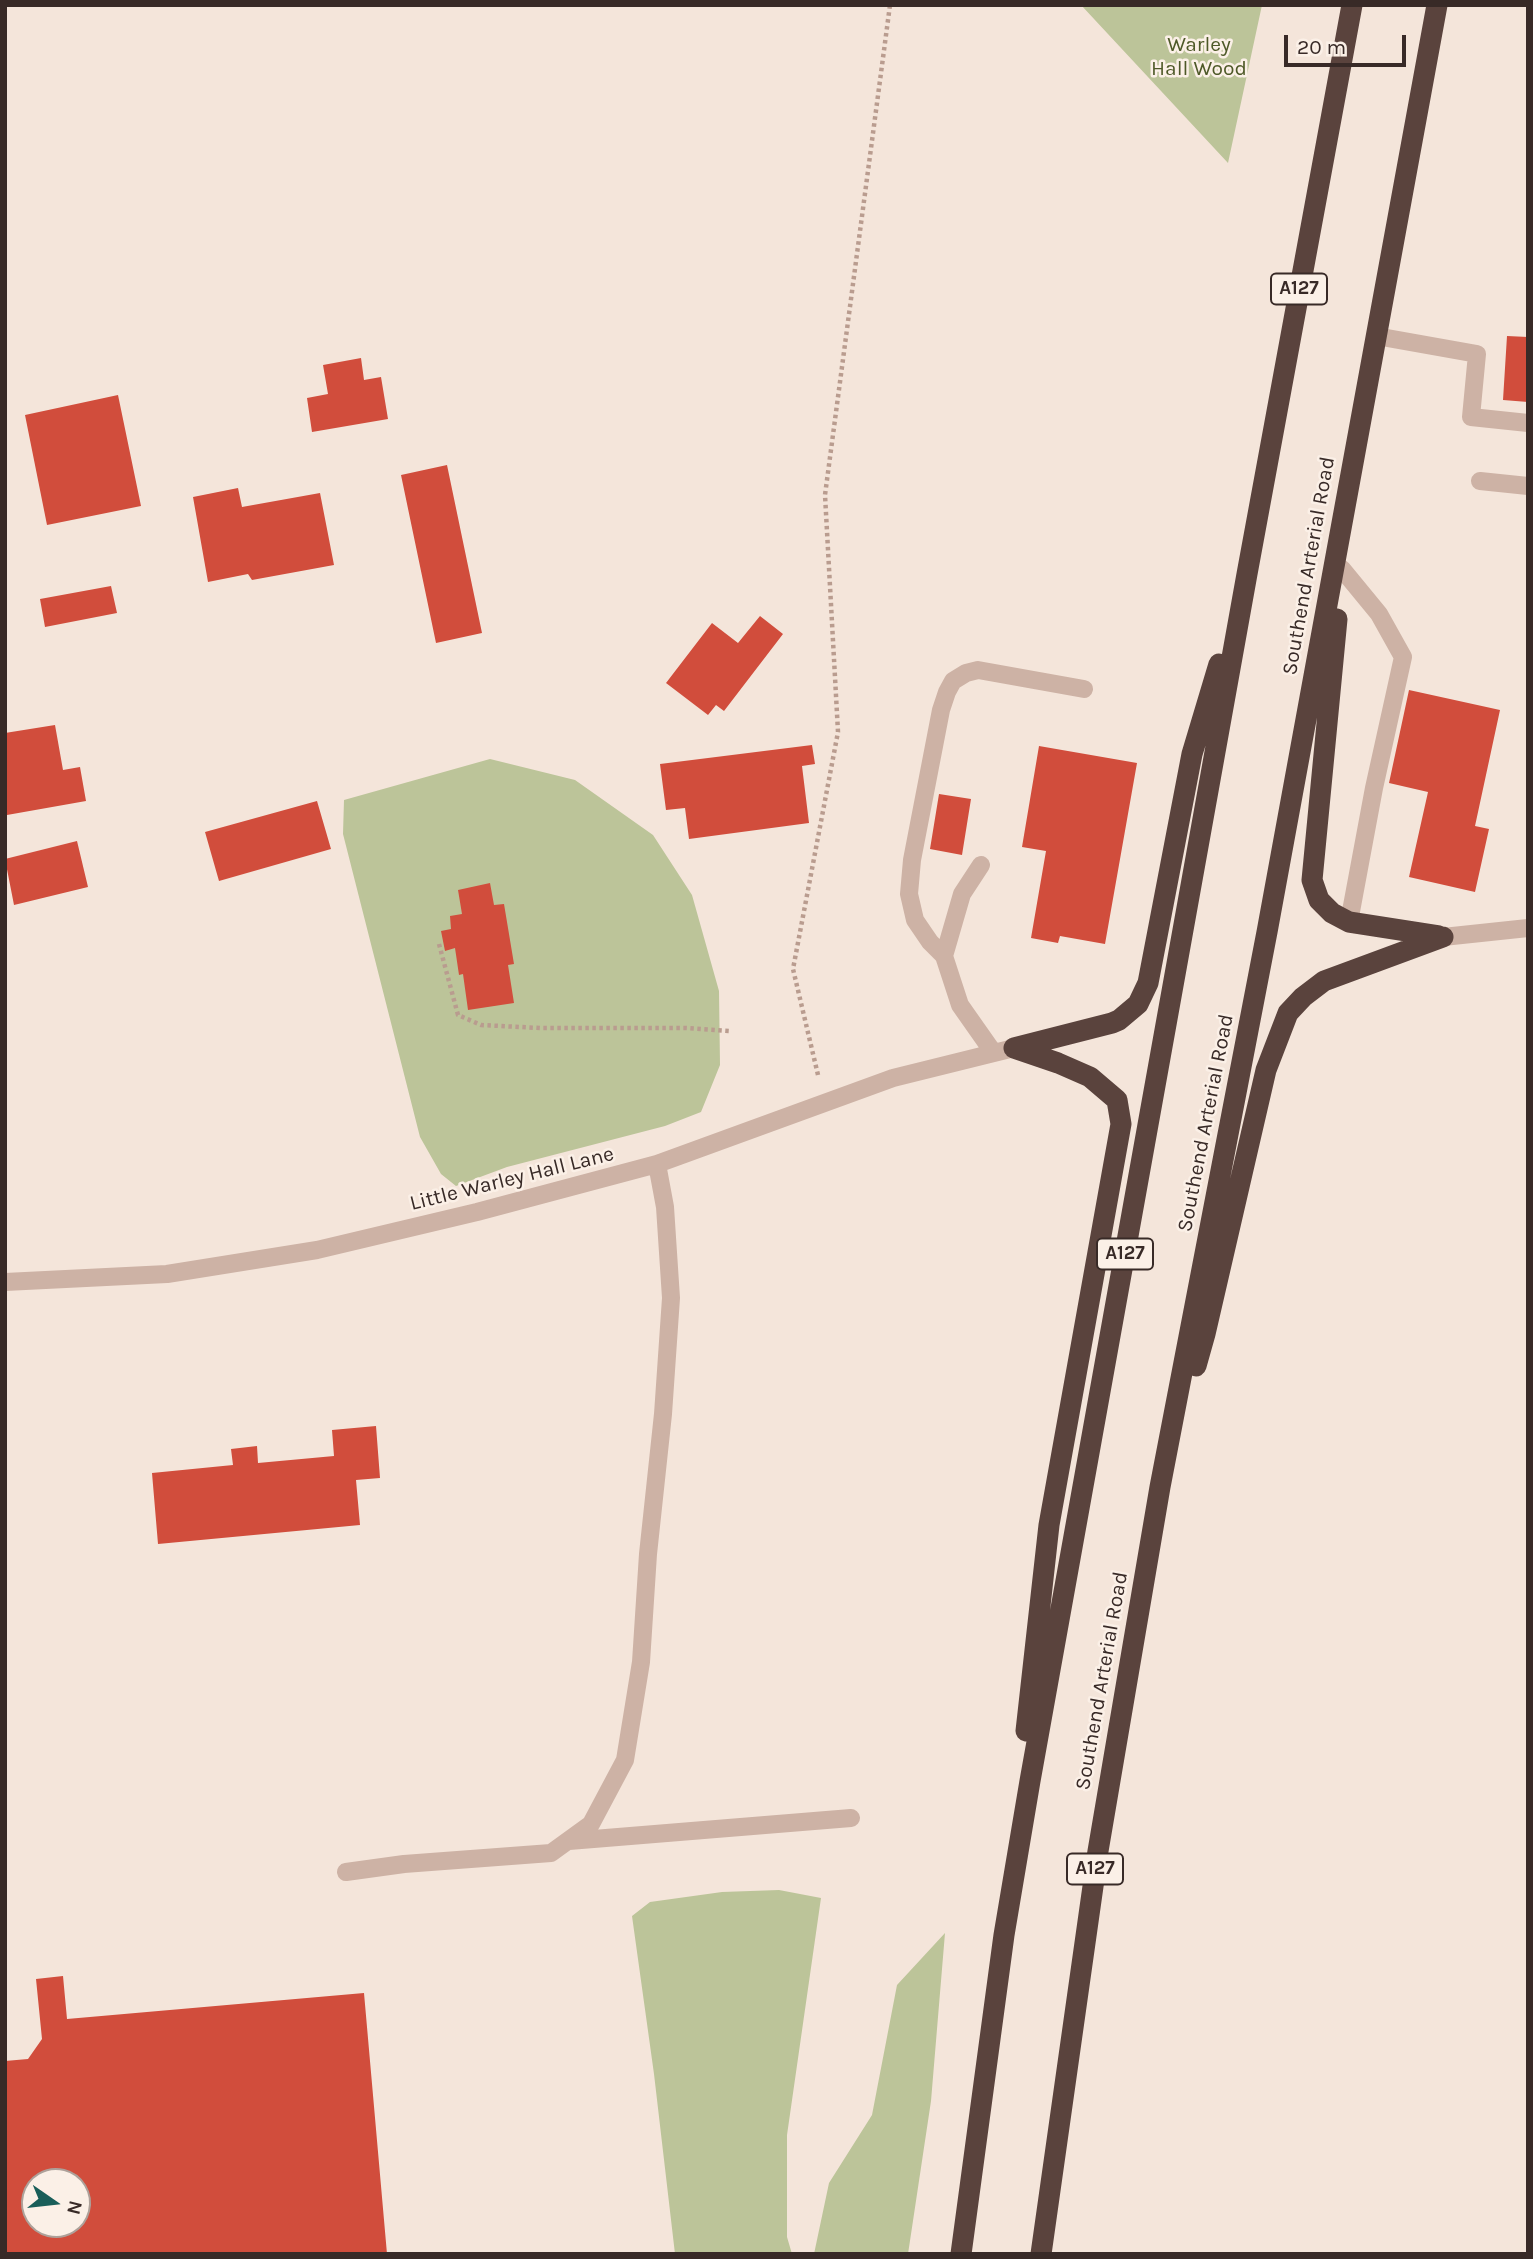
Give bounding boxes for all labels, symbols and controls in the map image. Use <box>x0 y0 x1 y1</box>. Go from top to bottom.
scale bar <box>1288 21 1410 65</box>
park label: Warley Hall Wood <box>1151 32 1247 82</box>
text: 20 m <box>1297 35 1346 59</box>
road number: A127 <box>1271 274 1327 304</box>
street label: Southend Arterial Road <box>1277 455 1341 677</box>
street label: Southend Arterial Road <box>1173 1012 1239 1234</box>
street label: Little Warley Hall Lane <box>407 1141 617 1217</box>
road number: A127 <box>1097 1238 1153 1270</box>
street label: Southend Arterial Road <box>1070 1570 1134 1792</box>
road number: A127 <box>1067 1854 1123 1884</box>
north arrow <box>21 2168 91 2238</box>
text: N <box>62 2198 87 2217</box>

